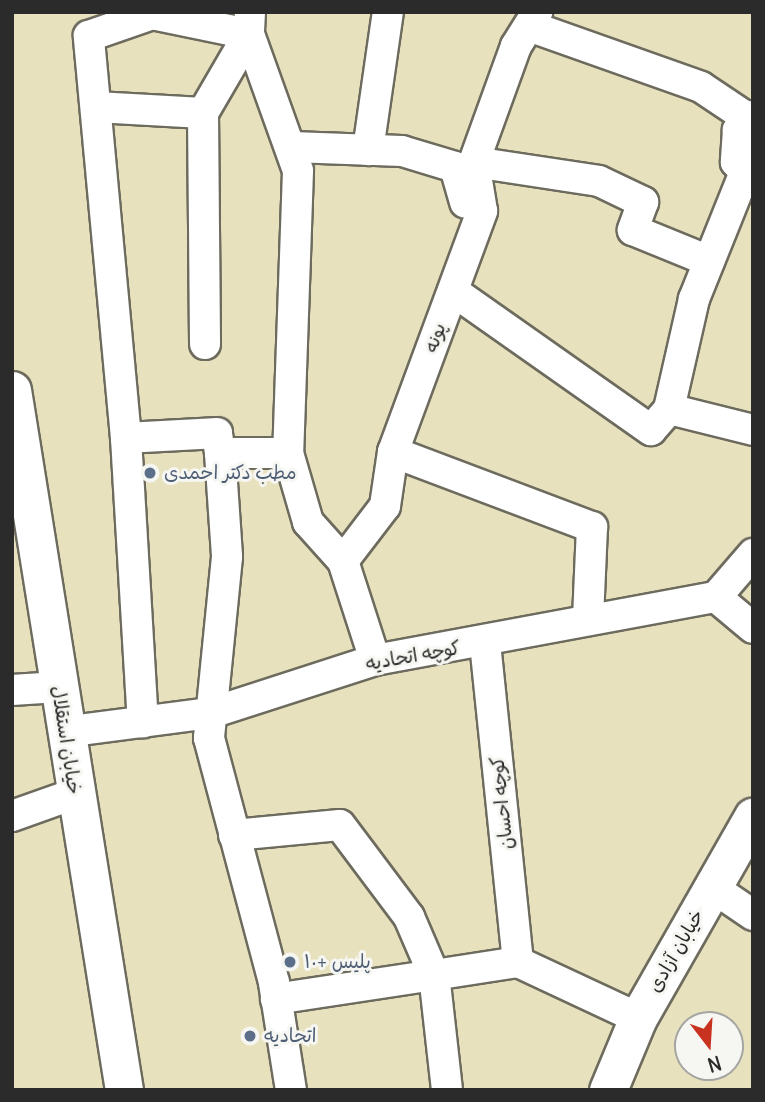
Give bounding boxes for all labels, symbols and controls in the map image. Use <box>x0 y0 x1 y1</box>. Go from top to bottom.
street label: پونه <box>419 320 451 356</box>
place label: مطب دکتر احمدی <box>164 462 296 484</box>
marker: مطب دکتر احمدی <box>142 465 158 481</box>
street label: کوچه اتحادیه <box>364 636 462 676</box>
street label: خیابان استقلال <box>46 684 86 796</box>
street label: کوچه احسان <box>486 755 518 851</box>
street label: خیابان آزادی <box>643 906 709 996</box>
place label: پلیس +۱۰ <box>304 951 371 973</box>
marker: پلیس +۱۰ <box>282 954 298 970</box>
north arrow <box>674 1011 744 1081</box>
place label: اتحادیه <box>264 1025 316 1047</box>
marker: اتحادیه <box>242 1028 258 1044</box>
text: N <box>705 1051 724 1078</box>

